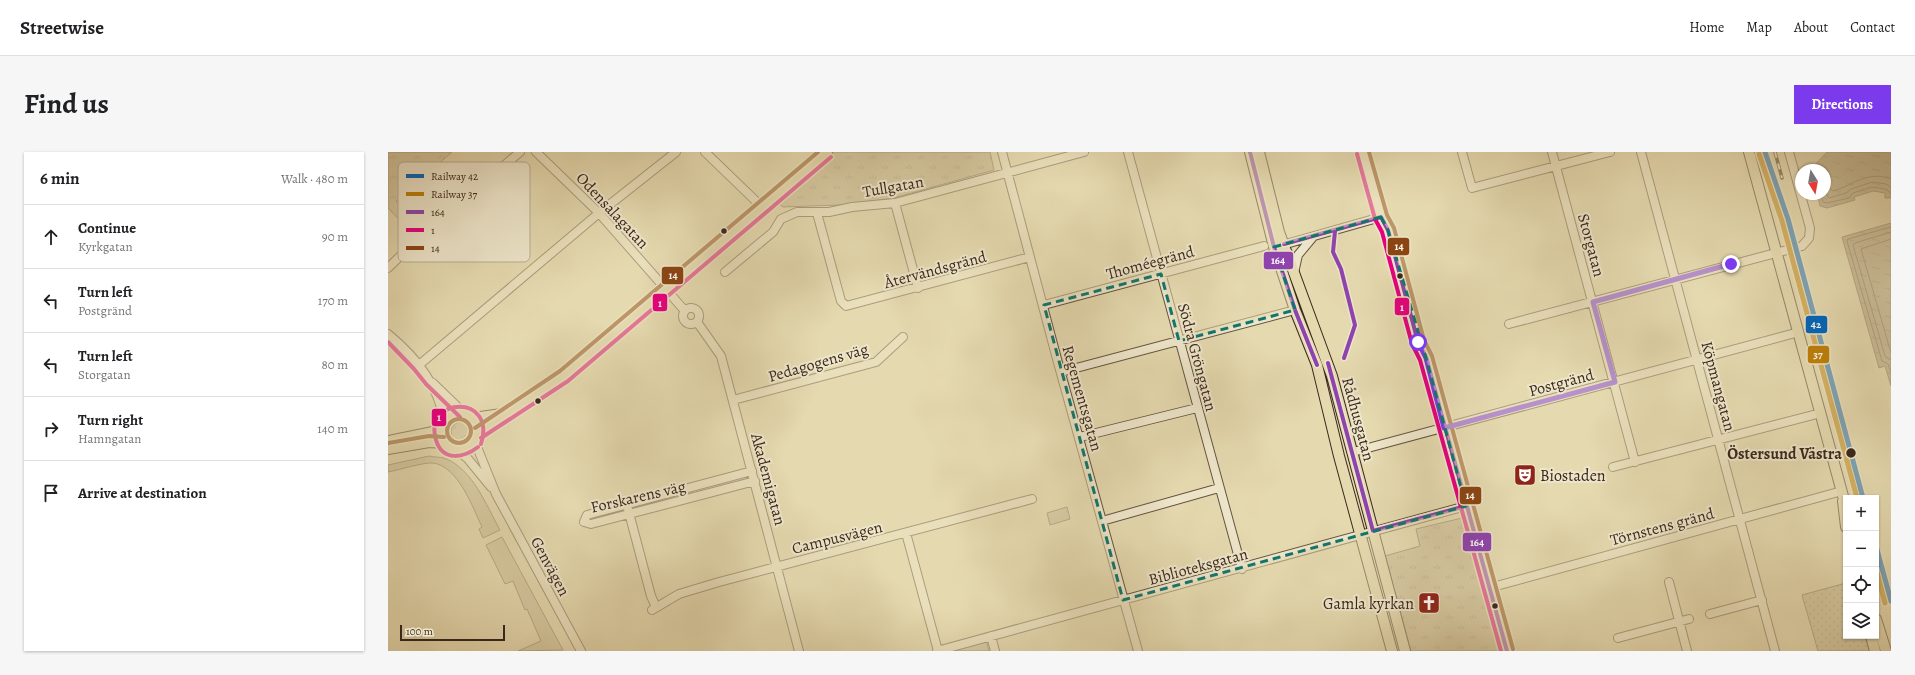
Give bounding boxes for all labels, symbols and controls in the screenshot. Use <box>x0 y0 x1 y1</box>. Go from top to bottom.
text: Streetwise <box>20 15 104 41</box>
text: Home <box>1689 18 1724 37</box>
text: Map <box>1746 18 1772 37</box>
text: About <box>1794 18 1828 37</box>
text: Contact <box>1850 18 1895 37</box>
text: Find us <box>24 85 109 123</box>
button: Directions <box>1794 85 1891 124</box>
legend <box>398 162 530 262</box>
north arrow <box>1795 164 1831 200</box>
text: 6 min <box>40 167 80 190</box>
street label: Odensalagatan <box>571 167 654 254</box>
text: Railway 42 <box>431 169 478 184</box>
text: Walk · 480 m <box>281 170 348 187</box>
street label: Tullgatan <box>861 171 926 203</box>
text: Railway 37 <box>431 187 478 202</box>
text: 164 <box>431 205 445 220</box>
street label: Storgatan <box>1572 211 1610 280</box>
text: Continue <box>78 218 136 238</box>
text: 1 <box>431 223 435 238</box>
icon: ahead <box>40 226 62 248</box>
unlabelled marker <box>719 226 729 236</box>
text: 90 m <box>322 228 348 245</box>
line badge: 14 <box>1387 237 1410 256</box>
text: Kyrkgatan <box>78 238 133 255</box>
text: 14 <box>1394 239 1404 254</box>
text: 14 <box>431 241 440 256</box>
street label: Thoméegränd <box>1104 241 1197 285</box>
street label: Återvändsgränd <box>881 246 989 294</box>
line badge: 164 <box>1263 251 1294 270</box>
text: 164 <box>1271 253 1285 268</box>
route end <box>1722 255 1740 273</box>
line badge: 14 <box>661 266 684 285</box>
text: 14 <box>668 268 678 283</box>
unlabelled marker <box>1395 271 1405 281</box>
text: Turn left <box>78 282 133 302</box>
icon: left <box>40 290 62 312</box>
text: 170 m <box>318 292 348 309</box>
line badge: 1 <box>652 293 668 312</box>
text: 1 <box>658 296 662 311</box>
line badge: 1 <box>1394 297 1410 316</box>
text: 1 <box>1400 300 1404 315</box>
street label: Södra Gröngatan <box>1172 301 1222 414</box>
text: Postgränd <box>78 302 132 319</box>
line badge: 42 <box>1805 315 1828 334</box>
text: 42 <box>1811 317 1822 332</box>
route start <box>1409 333 1427 351</box>
street label: Pedagogens väg <box>766 338 871 388</box>
street label: Köpmangatan <box>1695 339 1741 434</box>
street label: Regementsgatan <box>1056 343 1108 454</box>
line badge: 37 <box>1807 345 1830 364</box>
text: Turn left <box>78 346 133 366</box>
text: 37 <box>1813 347 1823 362</box>
icon: left <box>40 354 62 376</box>
text: 80 m <box>321 356 348 373</box>
street label: Postgränd <box>1526 364 1597 402</box>
text: Storgatan <box>78 366 131 383</box>
street label: Rådhusgatan <box>1336 375 1380 464</box>
unlabelled marker <box>533 396 543 406</box>
line badge: 1 <box>431 408 447 427</box>
text: Turn right <box>78 410 143 430</box>
text: 1 <box>437 410 441 425</box>
icon: right <box>40 418 62 440</box>
text: 140 m <box>317 420 348 437</box>
text: Hamngatan <box>78 430 141 447</box>
street label: Akademigatan <box>745 430 791 528</box>
place label: Östersund Västra <box>1727 443 1842 465</box>
marker: Östersund Västra <box>1844 446 1858 460</box>
theatre icon: Biostaden <box>1512 462 1538 488</box>
place label: Biostaden <box>1540 465 1606 487</box>
street label: Forskarens väg <box>589 475 688 519</box>
icon: arrive <box>40 482 62 504</box>
text: Arrive at destination <box>78 483 207 503</box>
line badge: 14 <box>1459 486 1482 505</box>
text: 14 <box>1465 488 1475 503</box>
map controls <box>1843 495 1879 639</box>
button: + <box>1843 495 1879 531</box>
street label: Törnstens gränd <box>1608 502 1717 551</box>
street label: Campusvägen <box>790 516 885 560</box>
button: − <box>1843 531 1879 567</box>
line badge: 164 <box>1462 532 1492 552</box>
street label: Genvägen <box>525 533 575 600</box>
text: 164 <box>1470 535 1484 550</box>
street label: Biblioteksgatan <box>1146 543 1251 591</box>
button: locate <box>1843 567 1879 603</box>
church icon: Gamla kyrkan <box>1416 590 1442 616</box>
place label: Gamla kyrkan <box>1323 593 1414 615</box>
unlabelled marker <box>1490 601 1500 611</box>
button: layers <box>1843 603 1879 639</box>
scale bar <box>400 623 505 642</box>
text: 100 m <box>406 624 433 639</box>

